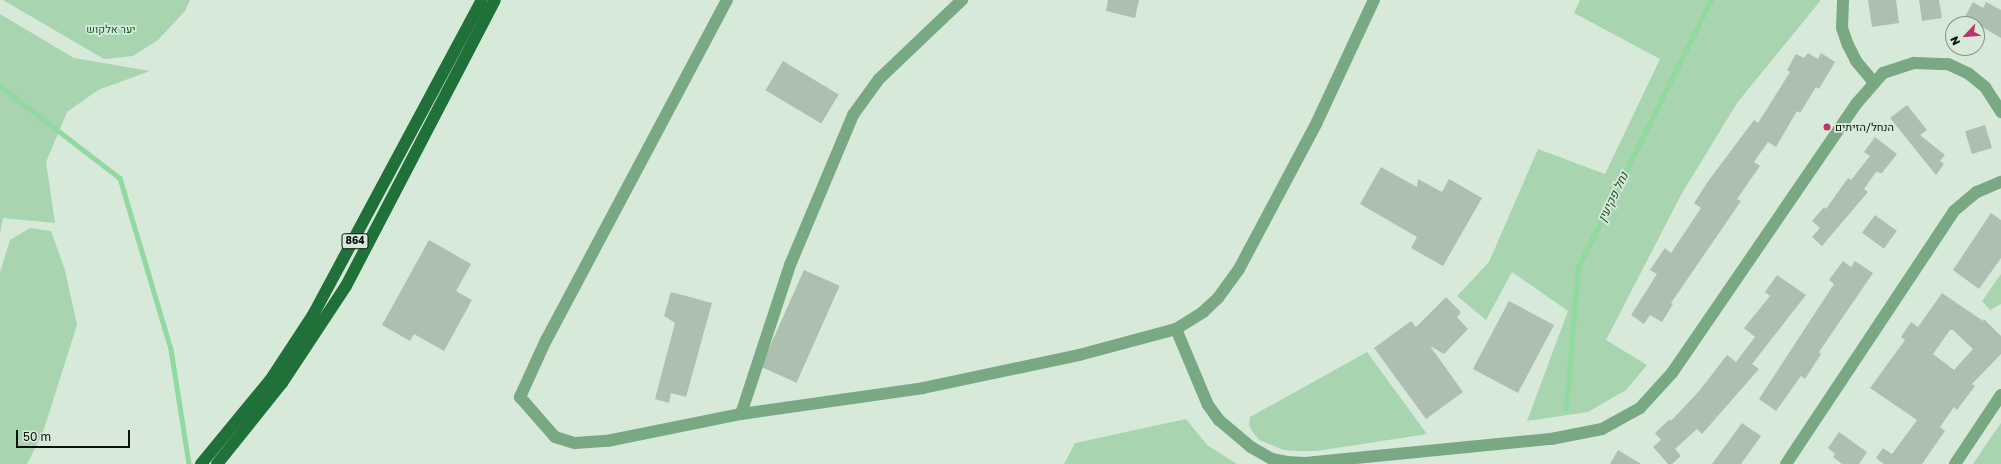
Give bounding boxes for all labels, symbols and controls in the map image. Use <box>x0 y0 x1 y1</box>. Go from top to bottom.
north arrow <box>1945 16 1985 56</box>
park label: יער אלקוש <box>86 22 136 36</box>
text: N <box>1947 34 1962 48</box>
place label: הנחל/הזיתים <box>1835 120 1894 134</box>
marker: הנחל/הזיתים <box>1822 122 1832 132</box>
water label: נחל פקיעין <box>1595 170 1631 224</box>
road number: 864 <box>341 233 369 249</box>
scale bar <box>18 422 132 448</box>
text: 50 m <box>23 429 51 444</box>

